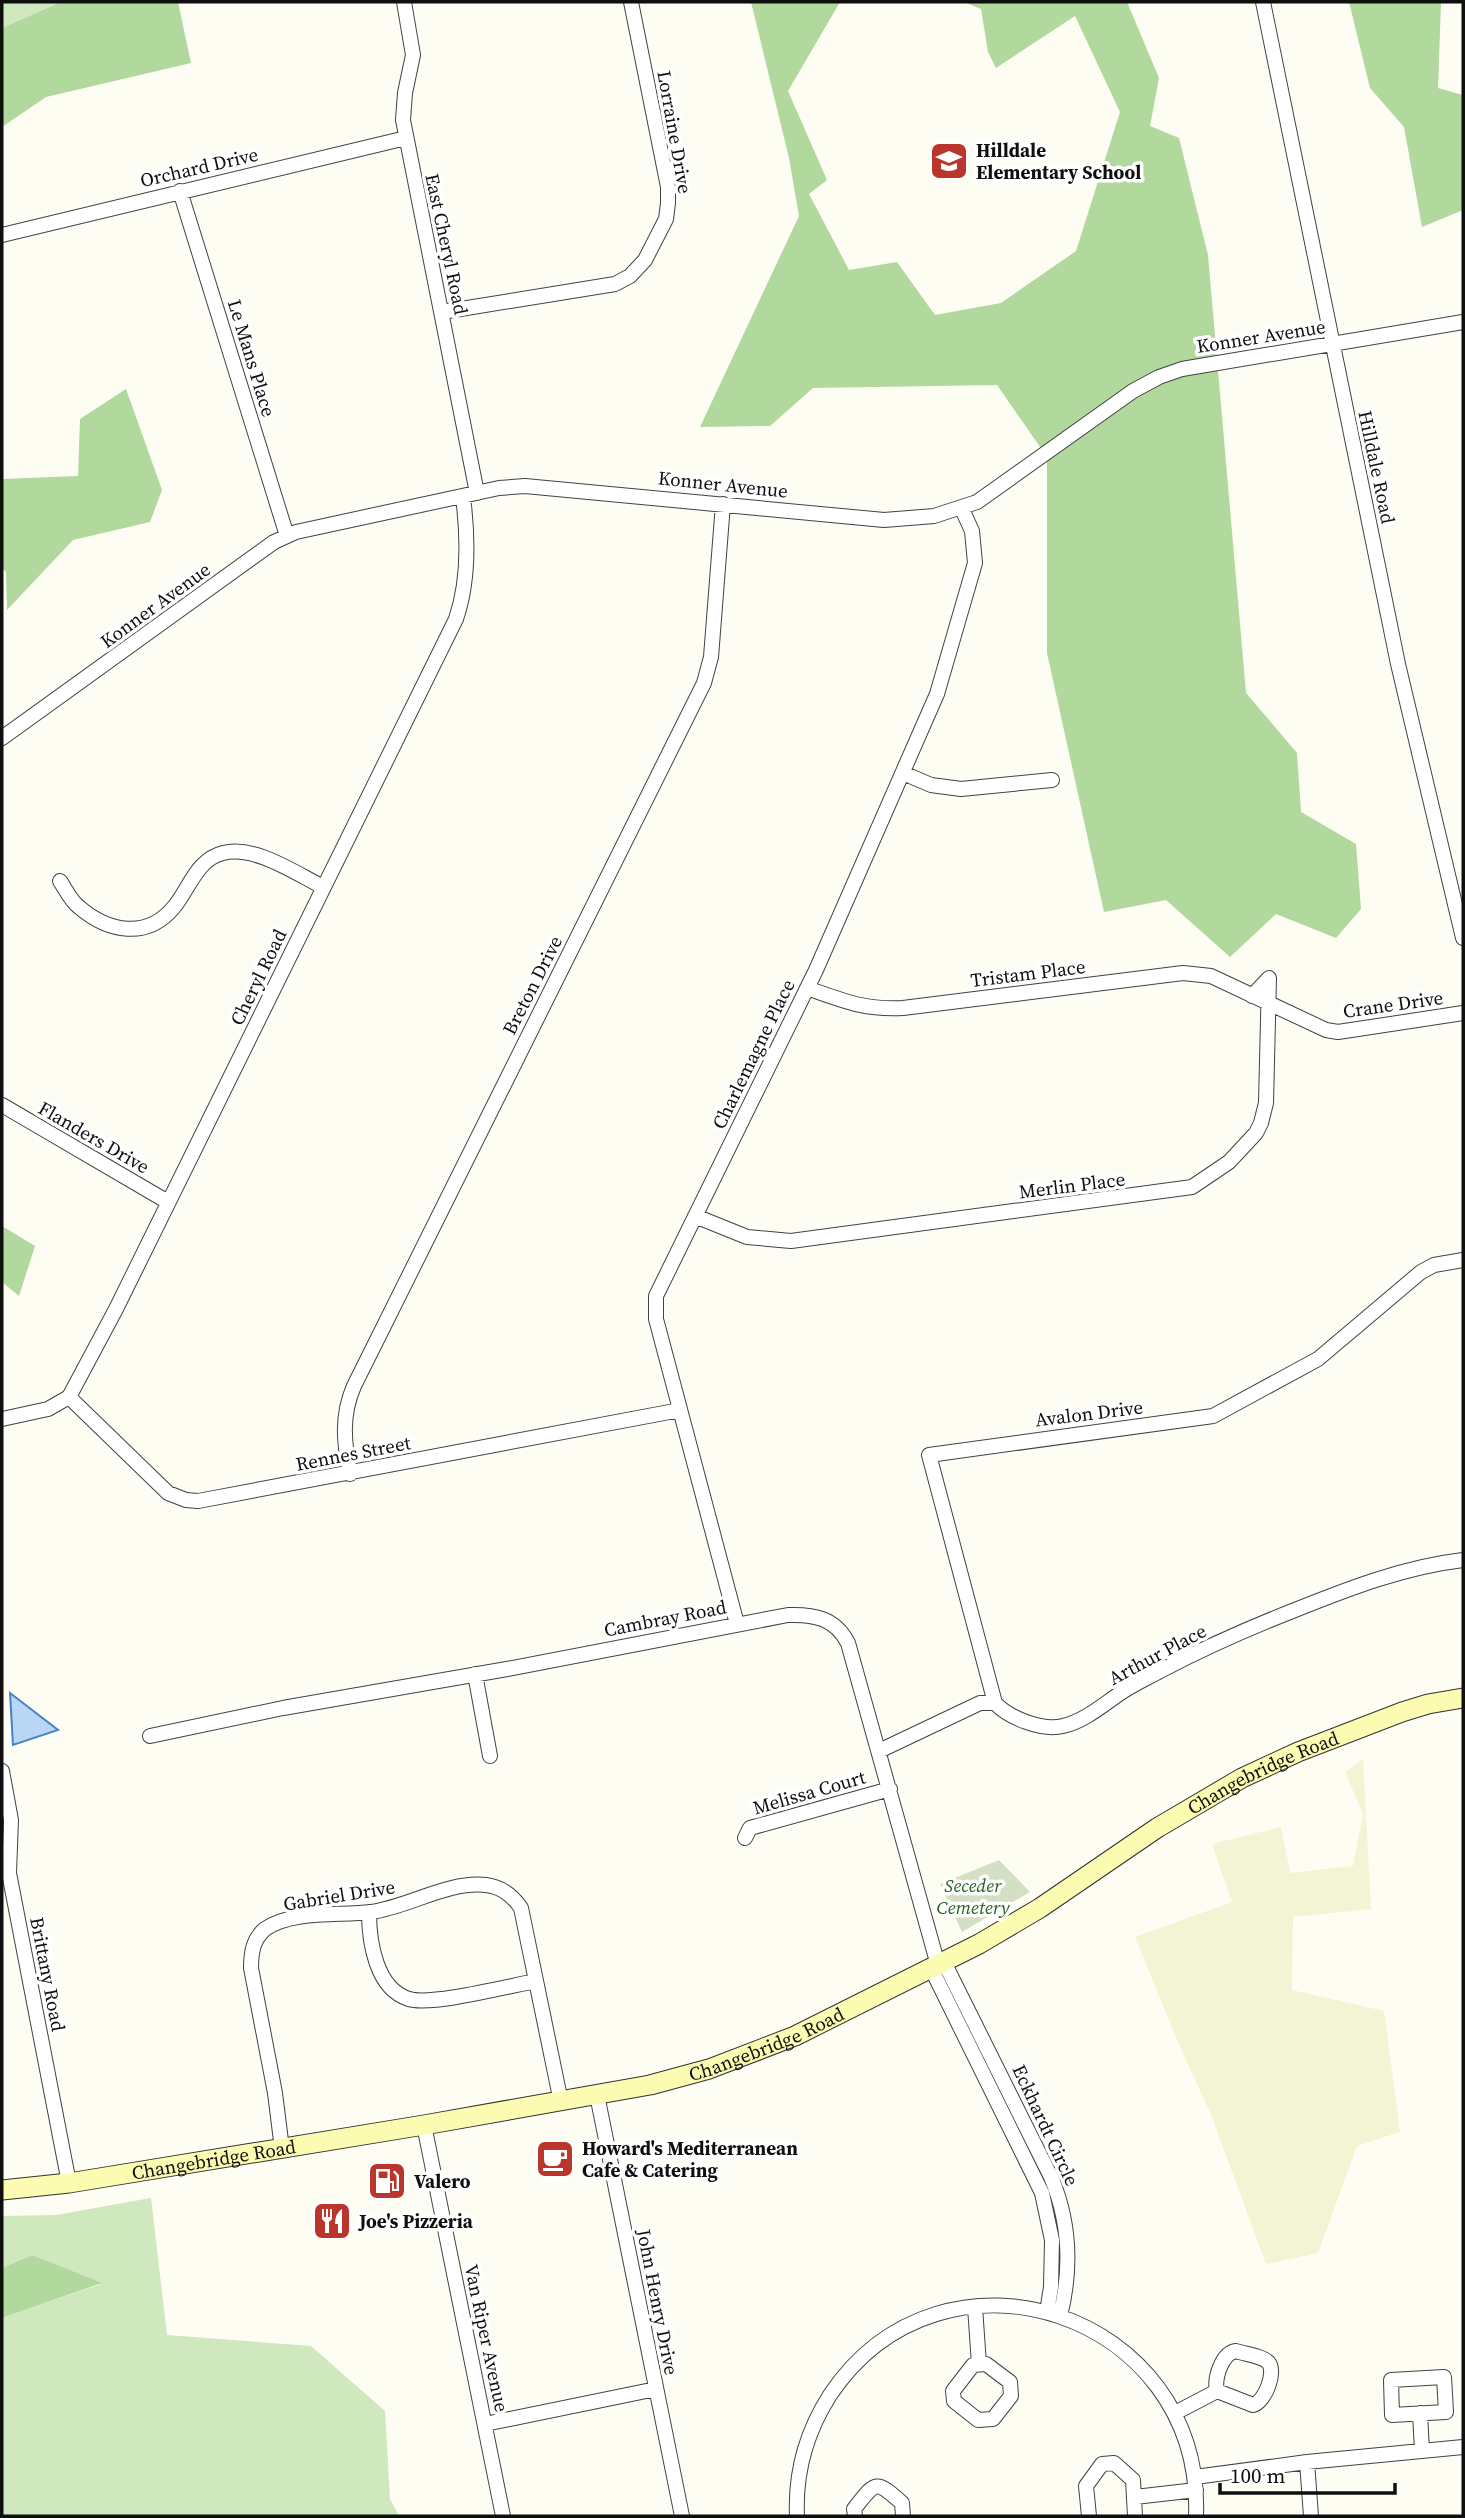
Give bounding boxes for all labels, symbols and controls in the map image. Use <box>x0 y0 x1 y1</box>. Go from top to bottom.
street label: Lorraine Drive <box>651 68 699 196</box>
place label: Hilldale Elementary School <box>976 137 1141 185</box>
school or university icon: Hilldale Elementary School <box>928 140 970 182</box>
street label: Orchard Drive <box>138 141 260 193</box>
street label: East Cheryl Road <box>419 171 475 317</box>
street label: Le Mans Place <box>222 296 282 420</box>
street label: Konner Avenue <box>1195 313 1327 359</box>
street label: Hilldale Road <box>1352 408 1402 526</box>
street label: Konner Avenue <box>657 464 789 504</box>
street label: Konner Avenue <box>95 556 215 654</box>
street label: Cheryl Road <box>224 924 293 1029</box>
street label: Breton Drive <box>496 931 568 1039</box>
street label: Tristam Place <box>969 953 1087 993</box>
street label: Charlemagne Place <box>705 975 801 1133</box>
street label: Crane Drive <box>1341 984 1445 1024</box>
street label: Flanders Drive <box>34 1095 154 1179</box>
street label: Merlin Place <box>1017 1166 1127 1204</box>
street label: Avalon Drive <box>1034 1393 1144 1433</box>
street label: Rennes Street <box>293 1429 413 1477</box>
street label: Cambray Road <box>602 1593 729 1643</box>
street label: Arthur Place <box>1104 1617 1210 1691</box>
street label: Changebridge Road <box>1182 1725 1342 1820</box>
street label: Melissa Court <box>750 1763 869 1820</box>
park label: Seceder Cemetery <box>936 1872 1011 1920</box>
street label: Gabriel Drive <box>281 1873 397 1917</box>
street label: Brittany Road <box>24 1915 72 2034</box>
street label: Changebridge Road <box>686 2001 848 2087</box>
street label: Eckhardt Circle <box>1007 2060 1085 2190</box>
street label: Changebridge Road <box>130 2133 298 2186</box>
place label: Howard's Mediterranean Cafe & Catering <box>582 2135 798 2183</box>
cafe icon: Howard's Mediterranean Cafe & Catering <box>534 2138 576 2180</box>
fuel station icon: Valero <box>366 2160 408 2202</box>
place label: Valero <box>414 2168 471 2194</box>
restaurant icon: Joe's Pizzeria <box>311 2200 353 2242</box>
place label: Joe's Pizzeria <box>358 2208 474 2234</box>
street label: John Henry Drive <box>631 2226 685 2377</box>
street label: Van Riper Avenue <box>459 2262 515 2414</box>
scale bar <box>1220 2452 1395 2496</box>
text: 100 m <box>1230 2461 1285 2490</box>

